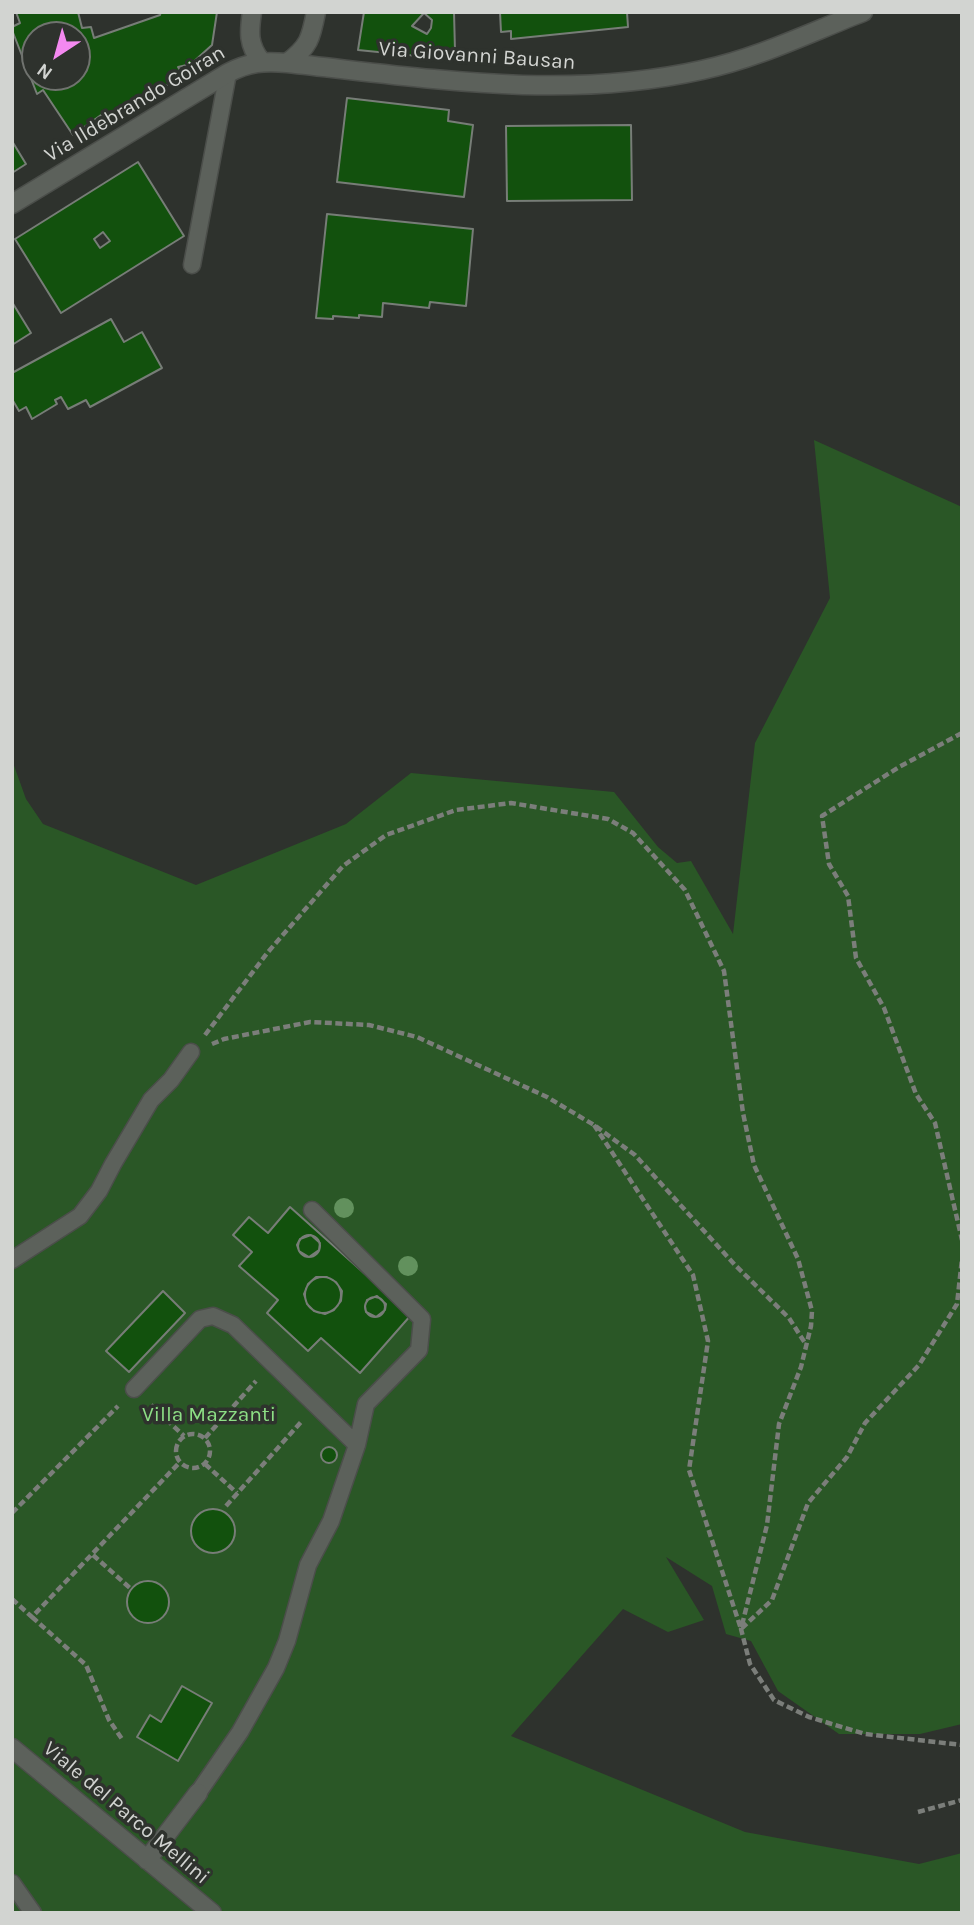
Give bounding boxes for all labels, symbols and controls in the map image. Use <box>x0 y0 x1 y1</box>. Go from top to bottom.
north arrow <box>21 21 91 91</box>
street label: Via Giovanni Bausan <box>378 37 576 75</box>
street label: Via Ildebrando Goiran <box>40 40 230 168</box>
text: N <box>33 58 57 84</box>
park label: Villa Mazzanti <box>142 1402 276 1428</box>
street label: Viale del Parco Mellini <box>38 1736 214 1890</box>

